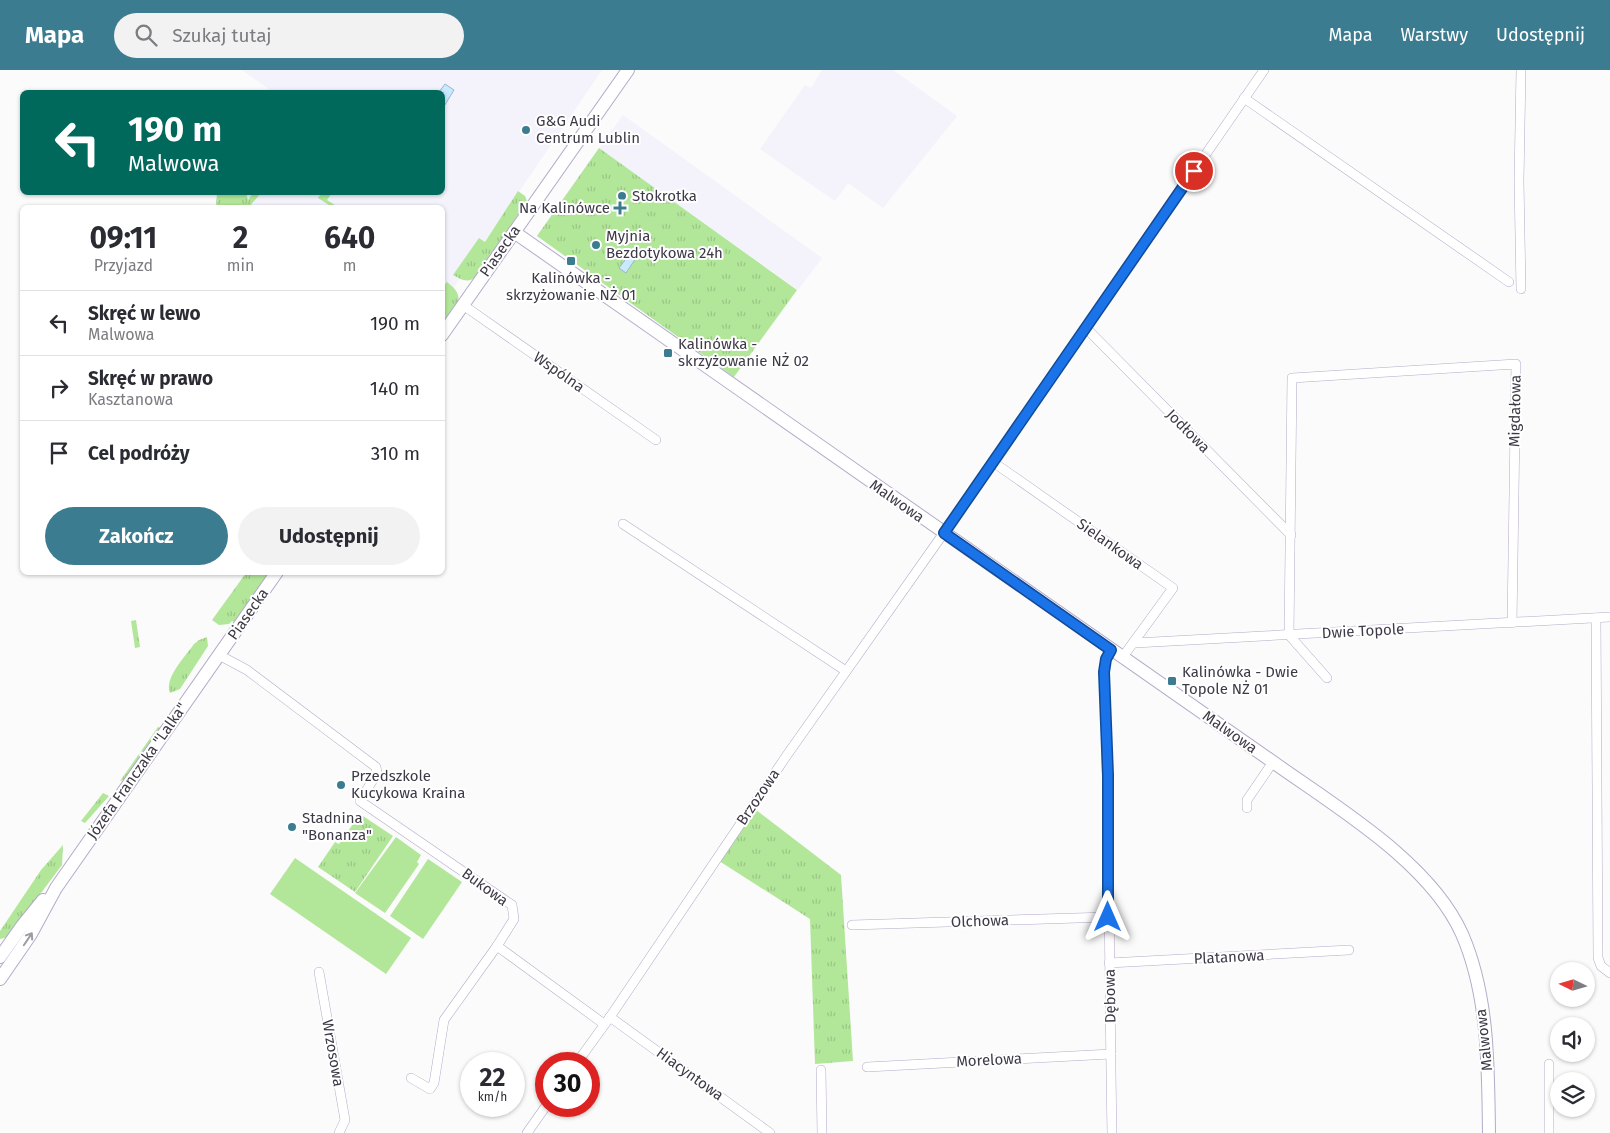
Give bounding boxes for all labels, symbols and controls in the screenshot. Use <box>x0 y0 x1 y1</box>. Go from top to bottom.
search box <box>114 13 464 58</box>
text: Mapa <box>25 21 84 49</box>
icon: search <box>132 21 160 49</box>
text: Szukaj tutaj <box>172 24 272 47</box>
text: Mapa <box>1328 24 1373 46</box>
text: Warstwy <box>1401 24 1468 46</box>
text: Udostępnij <box>1496 24 1585 46</box>
text: 190 m <box>128 108 222 150</box>
icon: left <box>45 110 110 175</box>
place label: G&G Audi Centrum Lublin <box>536 112 640 147</box>
marker: G&G Audi Centrum Lublin <box>520 124 532 136</box>
text: Malwowa <box>128 150 219 177</box>
pin <box>1173 150 1215 192</box>
icon: arrive <box>1180 157 1208 185</box>
place label: Stokrotka <box>632 187 697 205</box>
marker: Stokrotka <box>616 190 628 202</box>
place label: Na Kalinówce <box>519 199 610 217</box>
marker: Na Kalinówce <box>614 202 626 214</box>
text: 09:11 <box>90 220 157 256</box>
text: 2 <box>233 220 248 256</box>
text: 640 <box>324 220 375 256</box>
street label: Piasecka <box>476 222 524 280</box>
place label: Myjnia Bezdotykowa 24h <box>606 227 723 262</box>
marker: Myjnia Bezdotykowa 24h <box>590 239 602 251</box>
marker: Kalinówka - skrzyżowanie NŻ 01 <box>565 255 577 267</box>
text: Przyjazd <box>94 256 153 275</box>
text: min <box>227 256 254 275</box>
text: m <box>343 256 357 275</box>
place label: Kalinówka - skrzyżowanie NŻ 01 <box>506 269 636 304</box>
text: Skręć w lewo <box>88 302 201 325</box>
icon: left <box>45 309 73 337</box>
text: 190 m <box>370 312 420 335</box>
text: Malwowa <box>88 325 154 344</box>
place label: Kalinówka - skrzyżowanie NŻ 02 <box>678 335 809 370</box>
marker: Kalinówka - skrzyżowanie NŻ 02 <box>662 347 674 359</box>
street label: Wspólna <box>530 348 588 396</box>
text: Skręć w prawo <box>88 367 213 390</box>
icon: right <box>45 374 73 402</box>
street label: Migdałowa <box>1505 375 1525 447</box>
text: 140 m <box>370 377 420 400</box>
text: Kasztanowa <box>88 390 173 409</box>
street label: Jodłowa <box>1162 405 1214 457</box>
icon: arrive <box>45 439 73 467</box>
text: Cel podróży <box>88 442 190 465</box>
text: 310 m <box>371 442 420 465</box>
street label: Malwowa <box>866 476 928 526</box>
button: Zakończ <box>45 507 228 565</box>
button: Udostępnij <box>238 507 420 565</box>
street label: Sielankowa <box>1073 515 1147 573</box>
street label: Piasecka <box>224 585 272 643</box>
street label: Dwie Topole <box>1321 620 1405 642</box>
place label: Kalinówka - Dwie Topole NŻ 01 <box>1182 663 1298 698</box>
marker: Kalinówka - Dwie Topole NŻ 01 <box>1166 675 1178 687</box>
street label: Józefa Franczaka "Lalka" <box>83 699 191 843</box>
street label: Malwowa <box>1199 707 1261 757</box>
street label: Brzozowa <box>733 766 783 828</box>
place label: Przedszkole Kucykowa Kraina <box>351 767 465 802</box>
marker: Przedszkole Kucykowa Kraina <box>335 779 347 791</box>
place label: Stadnina "Bonanza" <box>302 809 372 844</box>
marker: Stadnina "Bonanza" <box>286 821 298 833</box>
street label: Bukowa <box>458 864 512 910</box>
position arrow <box>1081 890 1133 942</box>
street label: Olchowa <box>951 911 1009 931</box>
one-way arrow <box>23 932 33 946</box>
street label: Platanowa <box>1193 946 1265 968</box>
north arrow <box>1550 962 1595 1008</box>
map controls <box>1550 962 1595 1117</box>
street label: Dębowa <box>1101 969 1119 1023</box>
street label: Malwowa <box>1472 1008 1496 1072</box>
button: sound <box>1550 1017 1595 1062</box>
street label: Wrzosowa <box>318 1018 348 1088</box>
street label: Hiacyntowa <box>653 1044 727 1104</box>
street label: Morelowa <box>956 1049 1022 1071</box>
speed limit sign: 30 <box>535 1052 600 1117</box>
text: 22 <box>480 1063 505 1093</box>
button: layers <box>1550 1072 1595 1117</box>
text: km/h <box>478 1090 507 1104</box>

